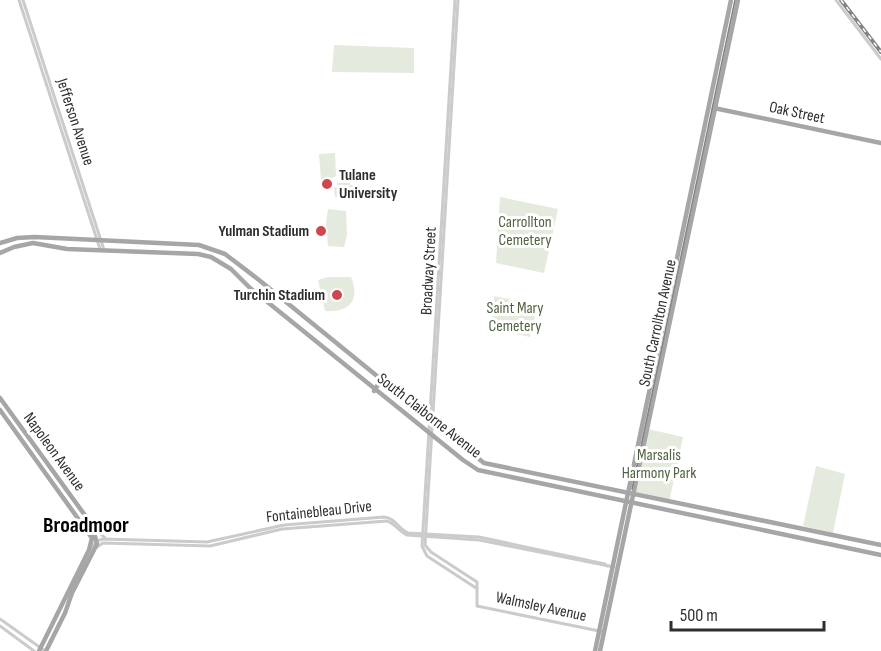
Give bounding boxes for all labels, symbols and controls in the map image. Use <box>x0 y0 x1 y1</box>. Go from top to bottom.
street label: Jefferson Avenue <box>52 75 98 168</box>
street label: Oak Street <box>767 98 827 128</box>
place label: Tulane University <box>339 166 398 203</box>
marker: Tulane University <box>320 177 334 191</box>
park label: Carrollton Cemetery <box>498 213 552 250</box>
place label: Yulman Stadium <box>218 222 309 241</box>
marker: Yulman Stadium <box>314 224 328 238</box>
street label: Broadway Street <box>417 226 441 316</box>
street label: South Carrollton Avenue <box>635 258 681 388</box>
place label: Turchin Stadium <box>234 286 325 305</box>
marker: Turchin Stadium <box>330 288 344 302</box>
park label: Saint Mary Cemetery <box>487 299 543 336</box>
street label: South Claiborne Avenue <box>373 369 485 463</box>
street label: Napoleon Avenue <box>19 409 89 495</box>
park label: Marsalis Harmony Park <box>622 446 696 483</box>
street label: Fontainebleau Drive <box>265 497 373 527</box>
district label: Broadmoor <box>43 512 129 539</box>
street label: Walmsley Avenue <box>494 588 588 626</box>
scale bar <box>671 594 824 632</box>
text: 500 m <box>680 605 718 626</box>

